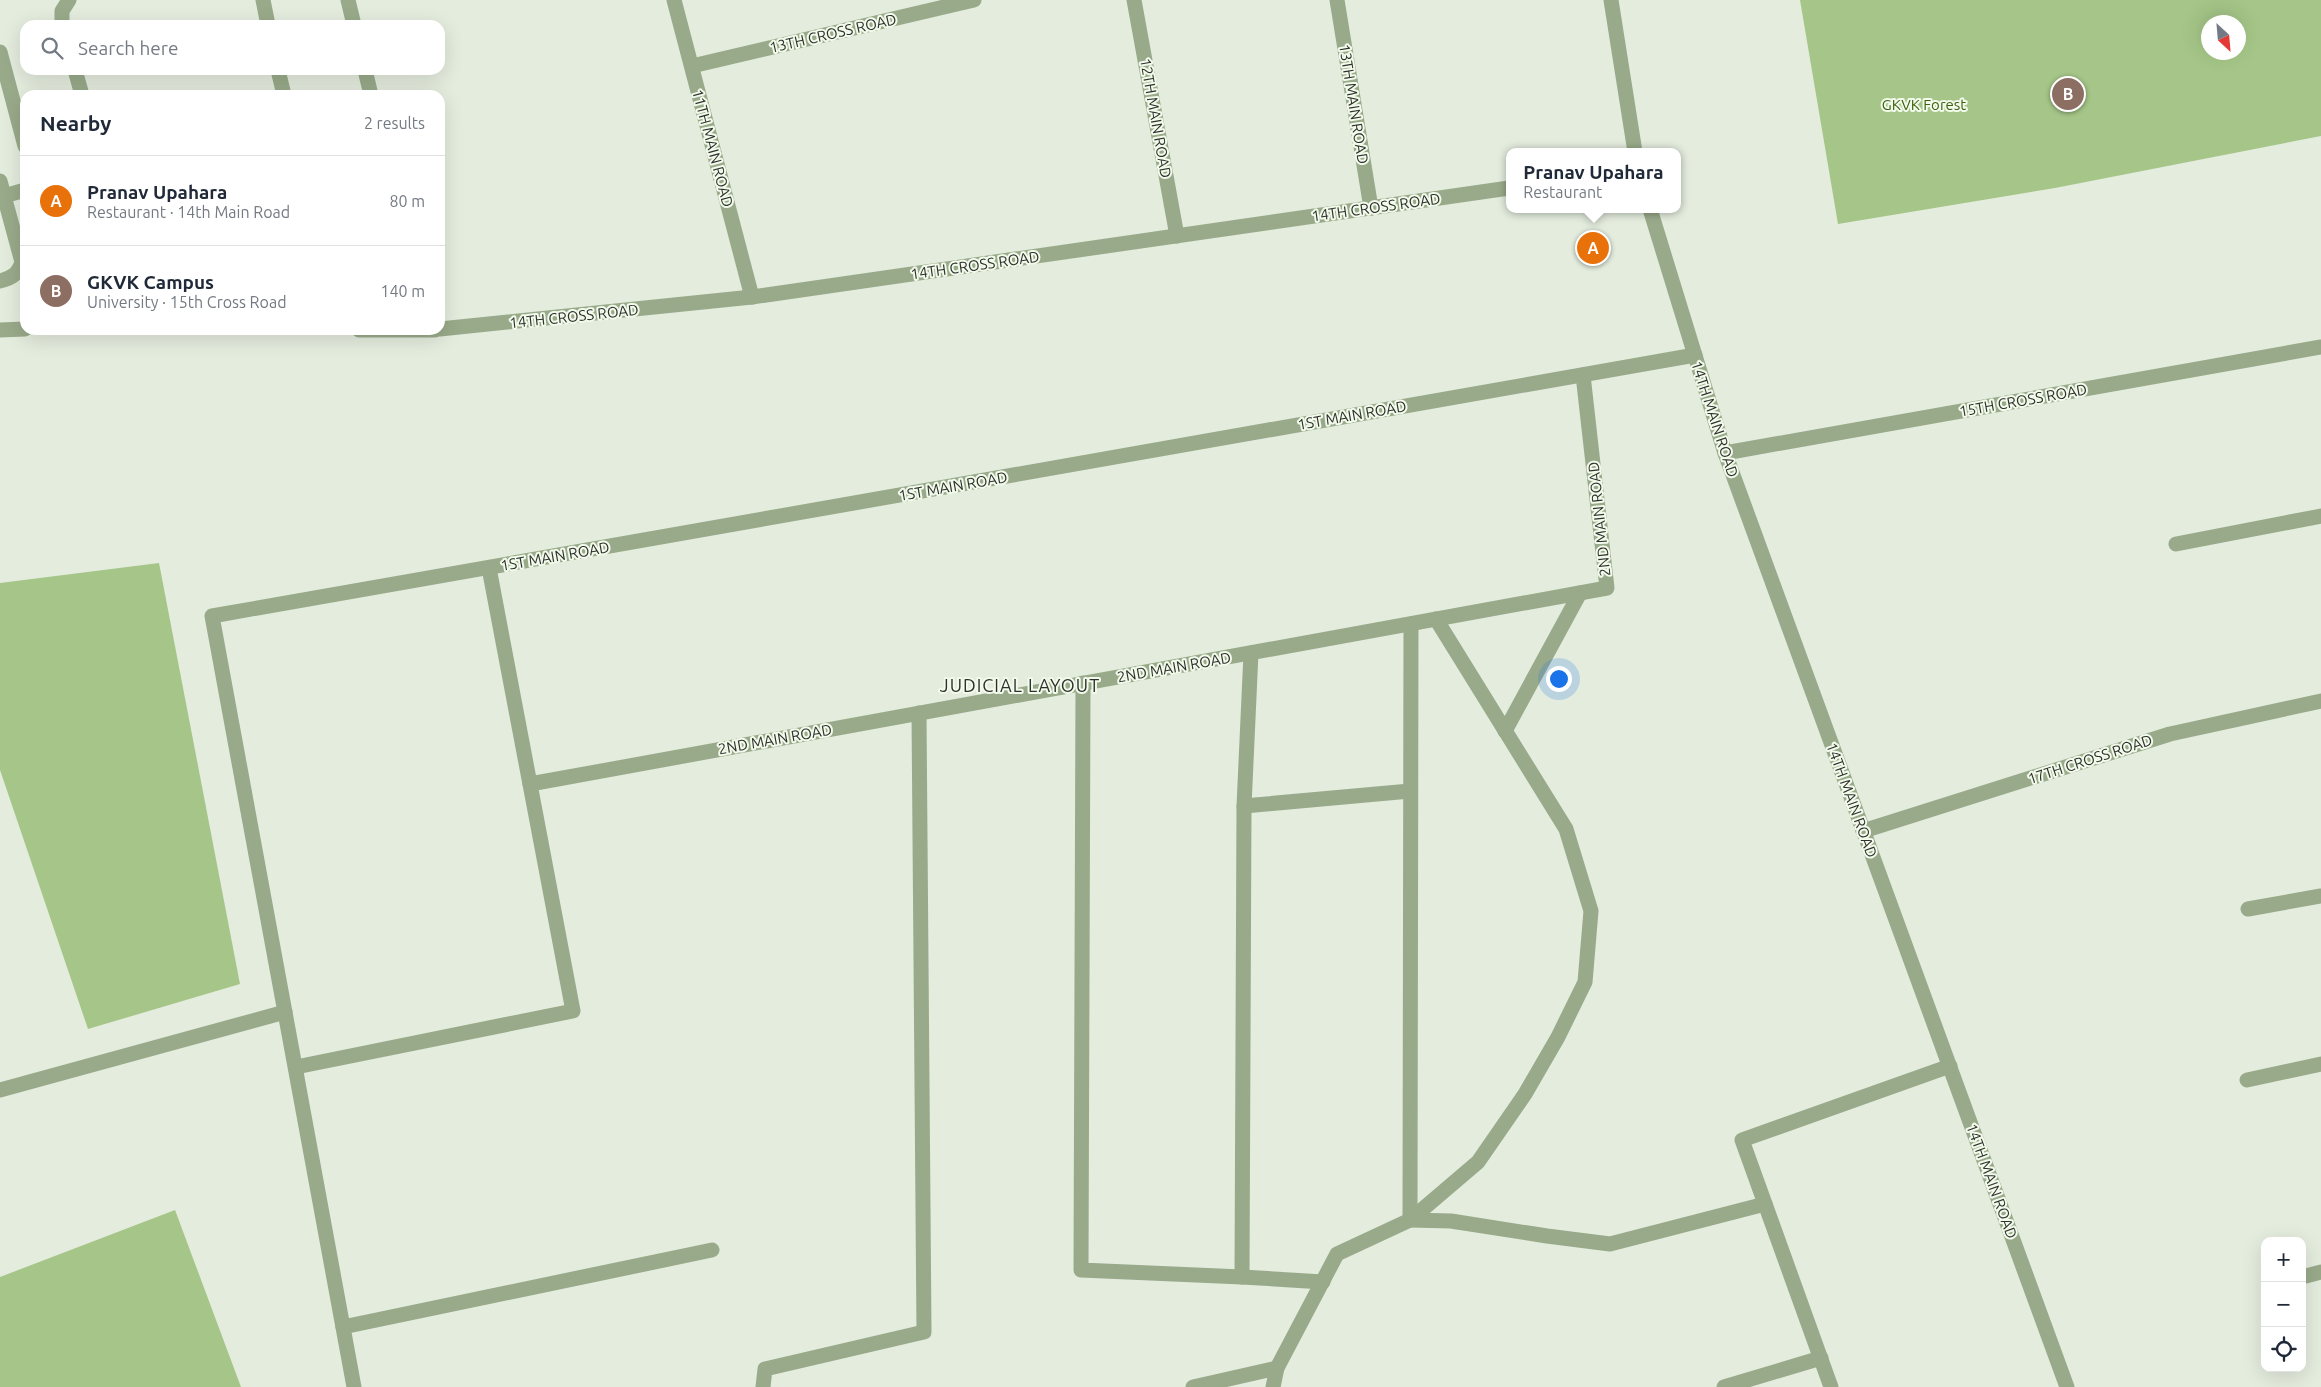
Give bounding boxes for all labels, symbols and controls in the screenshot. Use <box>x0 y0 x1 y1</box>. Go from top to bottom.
street label: 13TH CROSS ROAD <box>768 10 898 56</box>
north arrow <box>2201 15 2246 60</box>
search box <box>20 20 445 75</box>
icon: search <box>38 34 66 62</box>
text: Search here <box>78 37 178 59</box>
street label: 13TH MAIN ROAD <box>1336 43 1372 165</box>
street label: 12TH MAIN ROAD <box>1137 57 1175 179</box>
pin: B <box>2052 75 2084 113</box>
street label: 11TH MAIN ROAD <box>689 87 737 209</box>
park label: GKVK Forest <box>1882 96 1966 113</box>
text: Nearby <box>40 111 111 135</box>
text: 2 results <box>364 114 425 132</box>
popup <box>1506 148 1681 213</box>
text: Pranav Upahara <box>1523 161 1664 183</box>
text: Pranav Upahara <box>87 181 227 203</box>
text: Restaurant <box>1523 183 1602 201</box>
street label: 14TH CROSS ROAD <box>1311 190 1441 224</box>
text: A <box>50 192 62 210</box>
text: 80 m <box>389 192 425 210</box>
text: Restaurant · 14th Main Road <box>87 203 290 221</box>
pin: A <box>1577 229 1609 267</box>
street label: 14TH CROSS ROAD <box>910 248 1040 282</box>
text: GKVK Campus <box>87 271 214 293</box>
text: B <box>51 282 61 300</box>
text: 140 m <box>380 282 425 300</box>
text: University · 15th Cross Road <box>87 293 287 311</box>
street label: 14TH CROSS ROAD <box>509 301 639 331</box>
street label: 14TH MAIN ROAD <box>1688 359 1742 479</box>
street label: 15TH CROSS ROAD <box>1958 380 2088 420</box>
street label: 1ST MAIN ROAD <box>1296 397 1408 433</box>
street label: 2ND MAIN ROAD <box>1585 461 1613 577</box>
street label: 1ST MAIN ROAD <box>897 468 1009 504</box>
street label: 1ST MAIN ROAD <box>499 538 611 574</box>
street label: 2ND MAIN ROAD <box>1116 649 1232 685</box>
your location <box>1546 666 1572 692</box>
district label: JUDICIAL LAYOUT <box>940 675 1100 695</box>
street label: 2ND MAIN ROAD <box>717 721 833 757</box>
street label: 17TH CROSS ROAD <box>2026 731 2154 787</box>
street label: 14TH MAIN ROAD <box>1823 740 1881 860</box>
street label: 14TH MAIN ROAD <box>1963 1121 2021 1241</box>
map controls <box>2261 1237 2306 1372</box>
button: + <box>2261 1237 2306 1282</box>
button: − <box>2261 1282 2306 1327</box>
button: locate <box>2261 1327 2306 1372</box>

